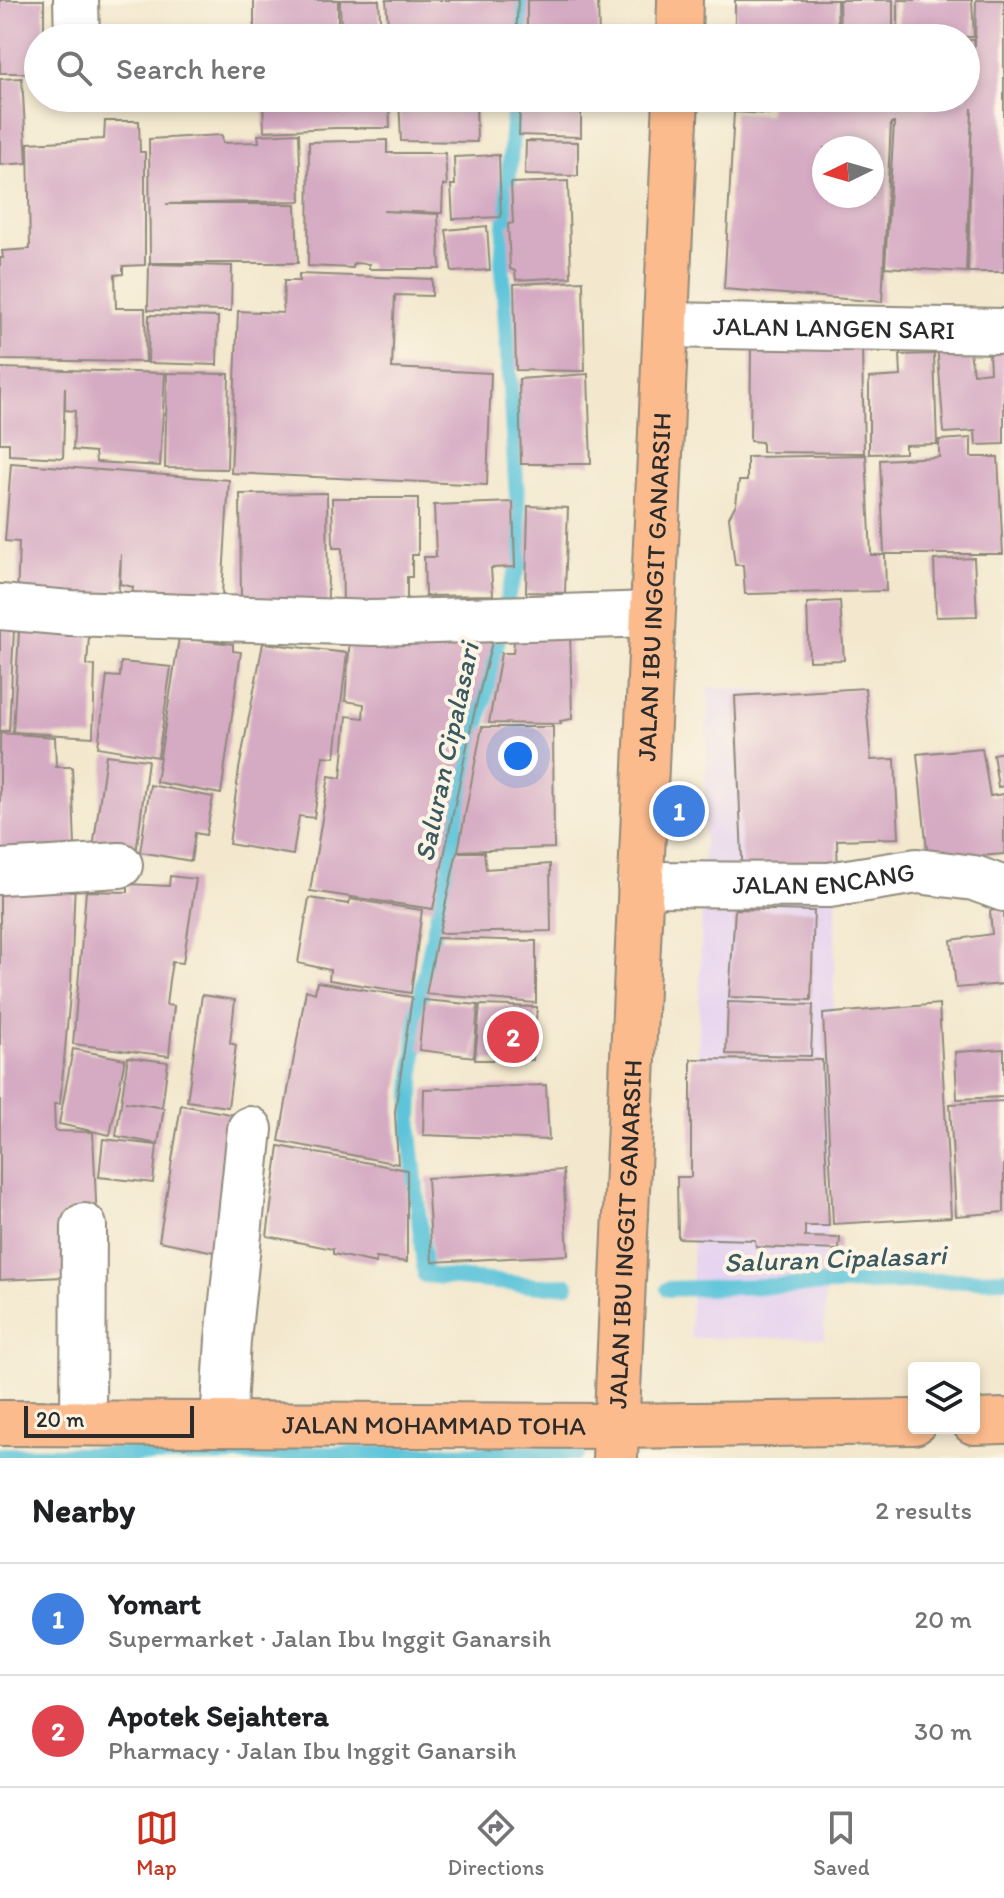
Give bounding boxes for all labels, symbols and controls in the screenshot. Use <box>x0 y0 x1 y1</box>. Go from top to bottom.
search box <box>24 24 980 112</box>
icon: search <box>52 46 96 90</box>
text: Search here <box>116 50 266 87</box>
north arrow <box>812 136 884 208</box>
street label: JALAN LANGEN SARI <box>713 310 955 346</box>
street label: JALAN IBU INGGIT GANARSIH <box>630 412 678 762</box>
water label: Saluran Cipalasari <box>406 637 486 864</box>
your location <box>498 736 538 776</box>
pin: 1 <box>653 781 705 841</box>
street label: JALAN ENCANG <box>732 856 917 901</box>
pin: 2 <box>487 1007 539 1067</box>
street label: JALAN IBU INGGIT GANARSIH <box>601 1059 649 1409</box>
water label: Saluran Cipalasari <box>723 1237 950 1279</box>
map controls <box>908 1362 980 1434</box>
button: layers <box>908 1362 980 1434</box>
scale bar <box>24 1402 194 1438</box>
text: 20 m <box>36 1406 85 1433</box>
street label: JALAN MOHAMMAD TOHA <box>282 1408 586 1442</box>
text: Nearby <box>32 1490 135 1531</box>
text: 2 results <box>875 1494 972 1526</box>
text: Yomart <box>108 1585 201 1622</box>
text: 1 <box>52 1603 64 1635</box>
text: 20 m <box>915 1603 972 1635</box>
text: Supermarket · Jalan Ibu Inggit Ganarsih <box>108 1622 551 1654</box>
text: Apotek Sejahtera <box>108 1697 329 1734</box>
text: 2 <box>51 1715 65 1747</box>
text: 30 m <box>914 1715 972 1747</box>
text: Pharmacy · Jalan Ibu Inggit Ganarsih <box>108 1734 517 1766</box>
tab: Map <box>135 1806 179 1881</box>
tab: Directions <box>448 1806 544 1881</box>
tab: Saved <box>813 1806 869 1881</box>

